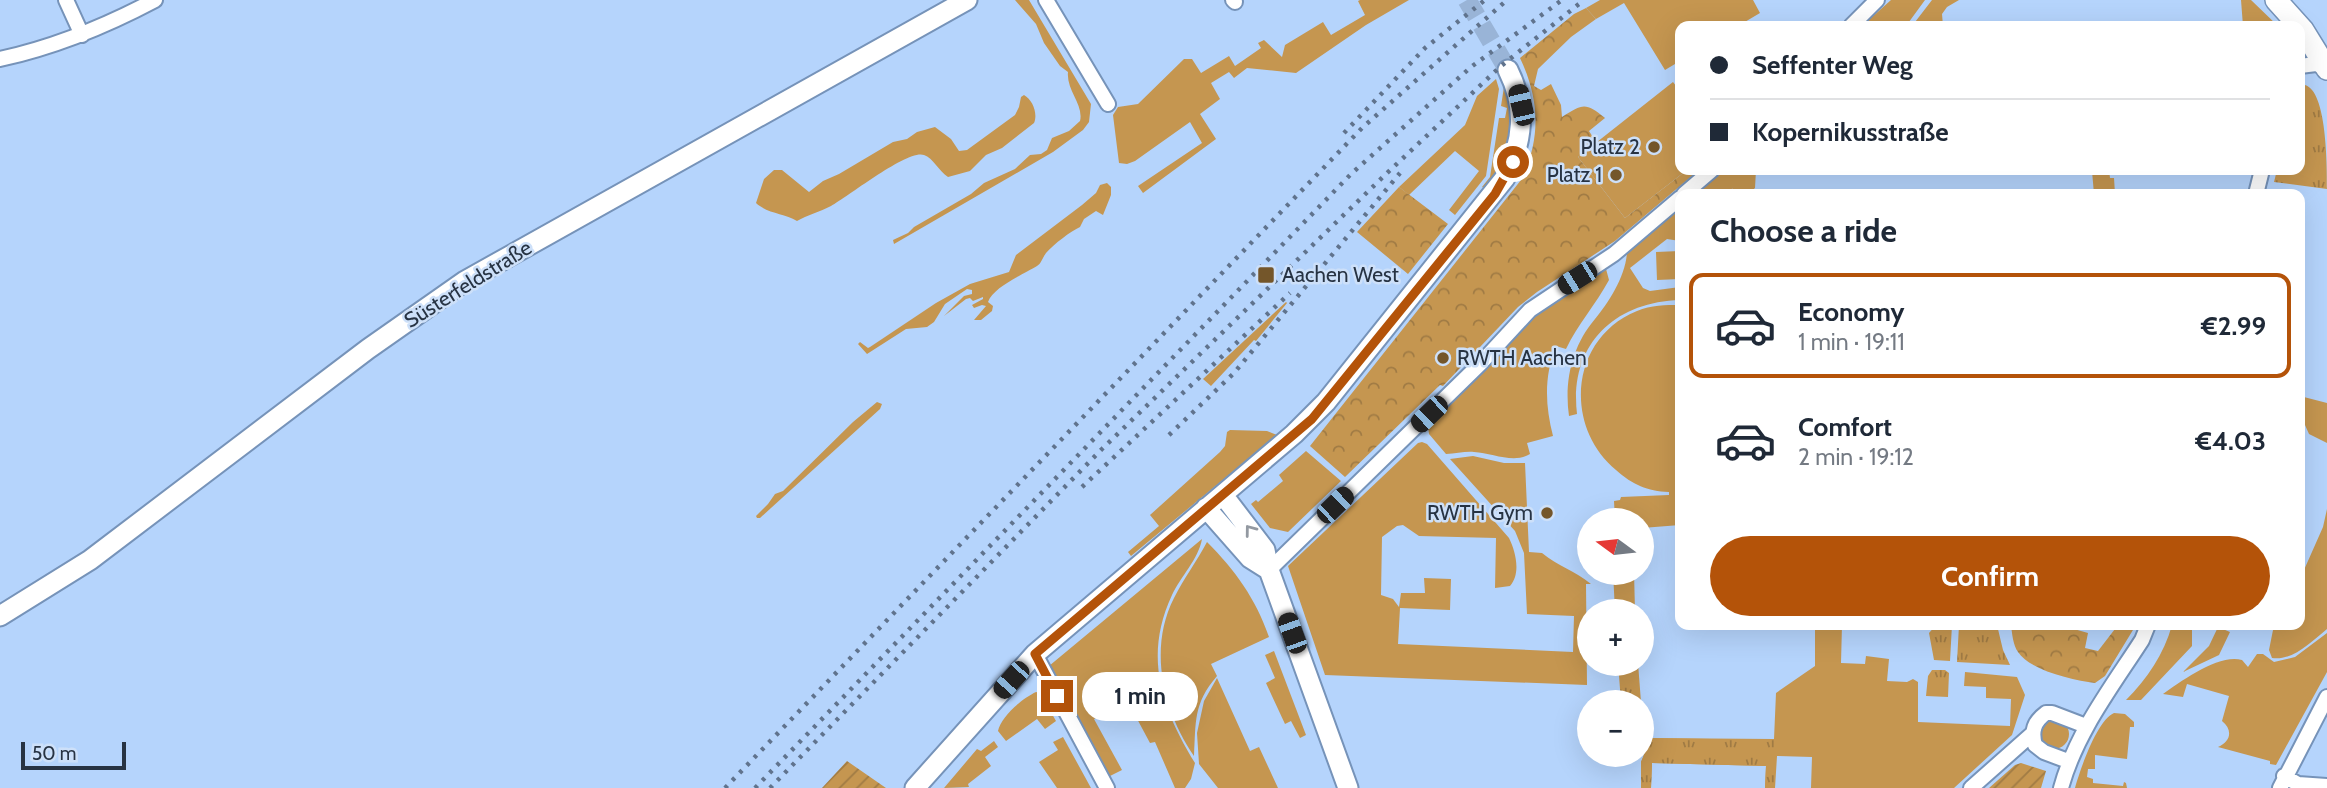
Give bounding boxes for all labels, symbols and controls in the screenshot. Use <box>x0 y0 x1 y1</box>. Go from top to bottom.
text: Seffenter Weg <box>1752 49 1913 81</box>
car <box>1507 82 1536 128</box>
text: Kopernikusstraße <box>1752 116 1949 148</box>
place label: Platz 2 <box>1581 134 1640 159</box>
marker: Platz 2 <box>1646 139 1662 155</box>
route start <box>1497 146 1529 178</box>
place label: Platz 1 <box>1547 162 1602 187</box>
marker: Platz 1 <box>1608 167 1624 183</box>
text: Choose a ride <box>1710 211 1897 250</box>
street label: Süsterfeldstraße <box>399 234 536 333</box>
car <box>1554 258 1601 298</box>
place label: Aachen West <box>1282 262 1399 287</box>
marker: Aachen West <box>1256 265 1276 285</box>
icon: car <box>1714 294 1777 357</box>
text: Economy <box>1798 296 1904 328</box>
text: €2.99 <box>2201 310 2266 342</box>
text: 1 min · 19:11 <box>1798 328 1905 356</box>
place label: RWTH Aachen <box>1457 345 1587 370</box>
marker: RWTH Aachen <box>1435 350 1451 366</box>
car <box>1407 392 1452 436</box>
icon: car <box>1714 409 1777 472</box>
text: Comfort <box>1798 411 1892 443</box>
text: €4.03 <box>2195 425 2266 457</box>
text: 2 min · 19:12 <box>1798 443 1914 471</box>
car <box>1313 483 1358 527</box>
place label: RWTH Gym <box>1427 500 1533 525</box>
marker: RWTH Gym <box>1539 505 1555 521</box>
north arrow <box>1577 508 1654 584</box>
map controls <box>1577 508 1654 767</box>
one-way arrow <box>1245 526 1258 538</box>
button: Confirm <box>1710 536 2270 616</box>
button: + <box>1577 599 1654 676</box>
car <box>1275 610 1310 656</box>
car <box>990 657 1033 703</box>
callout: 1 min <box>1082 672 1197 720</box>
route end <box>1041 680 1073 712</box>
text: 1 min <box>1114 682 1166 710</box>
button: − <box>1577 690 1654 767</box>
scale bar <box>21 739 126 771</box>
text: 50 m <box>32 742 76 765</box>

